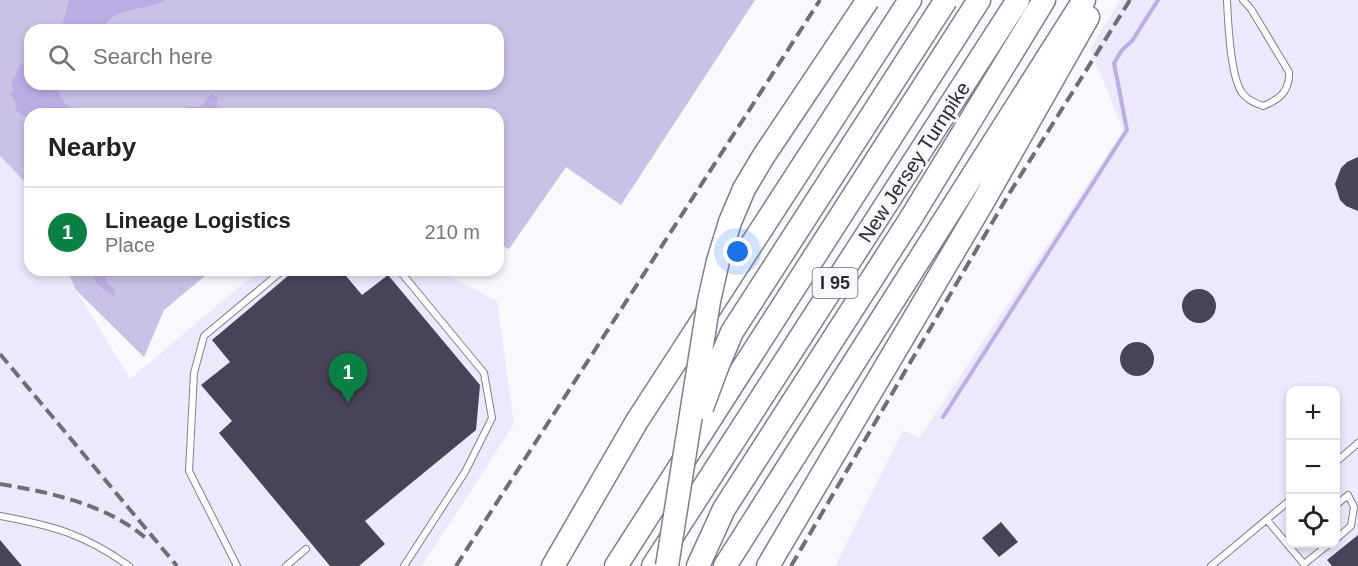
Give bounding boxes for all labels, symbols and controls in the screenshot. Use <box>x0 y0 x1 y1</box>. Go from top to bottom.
search box <box>24 24 504 90</box>
icon: search <box>45 41 78 74</box>
text: Search here <box>93 44 213 69</box>
street label: New Jersey Turnpike <box>854 78 974 246</box>
text: Nearby <box>48 132 136 162</box>
text: Lineage Logistics <box>105 208 291 233</box>
text: 1 <box>62 221 73 243</box>
text: 210 m <box>424 221 480 243</box>
text: Place <box>105 234 155 256</box>
your location <box>723 237 752 266</box>
road number: I 95 <box>812 268 858 298</box>
pin: 1 <box>328 354 368 403</box>
map controls <box>1286 386 1340 548</box>
button: + <box>1286 386 1340 440</box>
button: − <box>1286 440 1340 494</box>
button: locate <box>1286 494 1340 548</box>

